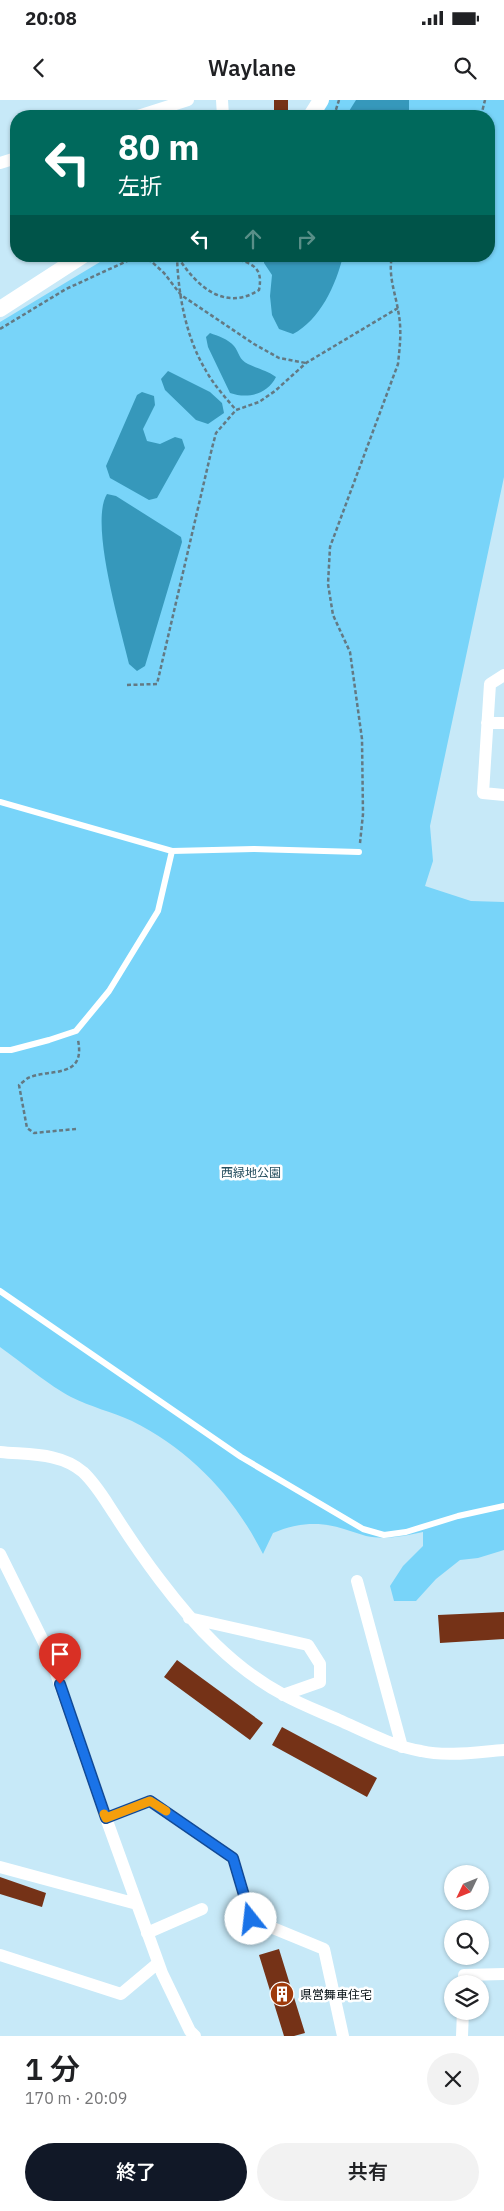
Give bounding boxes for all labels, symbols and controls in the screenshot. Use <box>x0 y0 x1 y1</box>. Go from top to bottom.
text: 20:08 <box>25 6 77 30</box>
text: Waylane <box>208 53 296 82</box>
icon: back <box>25 54 53 82</box>
icon: search <box>451 54 479 82</box>
text: 80 m <box>118 124 200 170</box>
icon: left <box>35 130 100 195</box>
text: 左折 <box>118 171 162 200</box>
icon: left <box>186 225 214 253</box>
icon: ahead <box>239 225 267 253</box>
icon: right <box>292 225 320 253</box>
park label: 西緑地公園 <box>221 1165 281 1180</box>
pin <box>39 1633 81 1684</box>
icon: arrive <box>46 1640 74 1668</box>
north arrow <box>444 1865 489 1910</box>
map controls <box>444 1865 489 2020</box>
position arrow <box>224 1892 276 1944</box>
button: search <box>444 1920 489 1965</box>
button: layers <box>444 1975 489 2020</box>
building icon: 県営舞車住宅 <box>269 1981 295 2007</box>
place label: 県営舞車住宅 <box>300 1987 372 2002</box>
text: 1 分 <box>25 2049 80 2088</box>
button: close <box>427 2053 479 2105</box>
text: 170 m · 20:09 <box>25 2088 127 2108</box>
button: 終了 <box>25 2143 247 2201</box>
button: 共有 <box>257 2143 479 2201</box>

